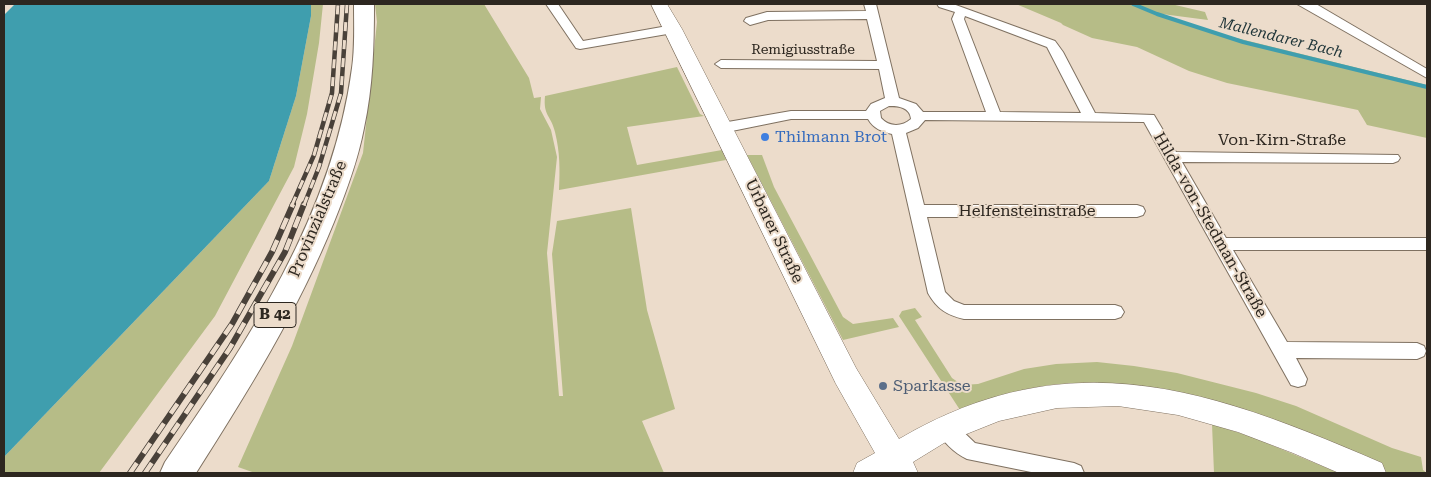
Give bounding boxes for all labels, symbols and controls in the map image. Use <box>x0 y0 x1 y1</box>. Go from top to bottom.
water label: Mallendarer Bach <box>1217 14 1345 62</box>
street label: Remigiusstraße <box>751 42 855 58</box>
place label: Thilmann Brot <box>775 127 887 147</box>
street label: Hilda-von-Stedman-Straße <box>1149 129 1271 321</box>
street label: Von-Kirn-Straße <box>1218 130 1346 150</box>
marker: Thilmann Brot <box>759 131 771 143</box>
street label: Provinzialstraße <box>285 158 351 280</box>
street label: Urbarer Straße <box>741 176 807 286</box>
street label: Helfensteinstraße <box>958 201 1096 221</box>
road number: B 42 <box>254 302 296 328</box>
place label: Sparkasse <box>893 376 971 396</box>
marker: Sparkasse <box>877 380 889 392</box>

